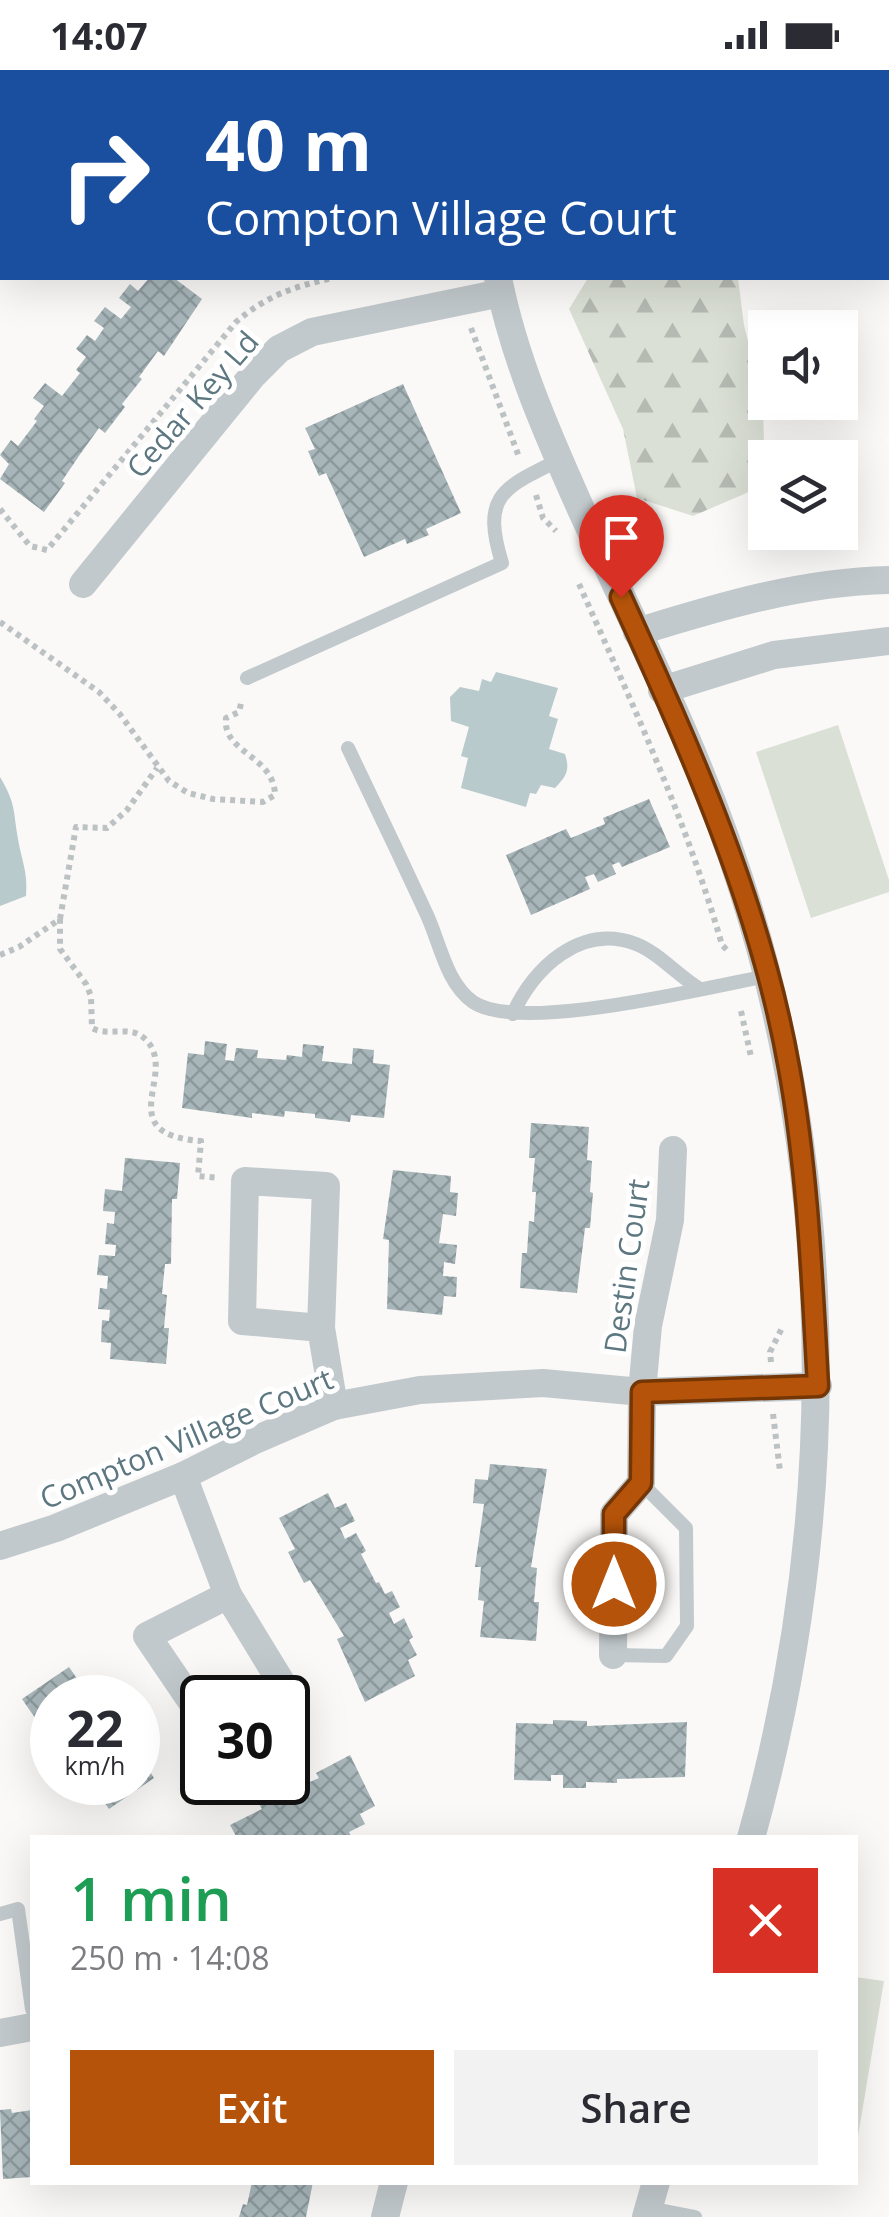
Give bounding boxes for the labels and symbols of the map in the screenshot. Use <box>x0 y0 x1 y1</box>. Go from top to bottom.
street label: Cedar Key Ld <box>117 322 267 486</box>
pin <box>579 495 664 598</box>
street label: Destin Court <box>593 1176 659 1356</box>
street label: Compton Village Court <box>33 1358 339 1518</box>
position arrow <box>562 1532 666 1636</box>
speed limit sign: 30 <box>180 1675 310 1805</box>

